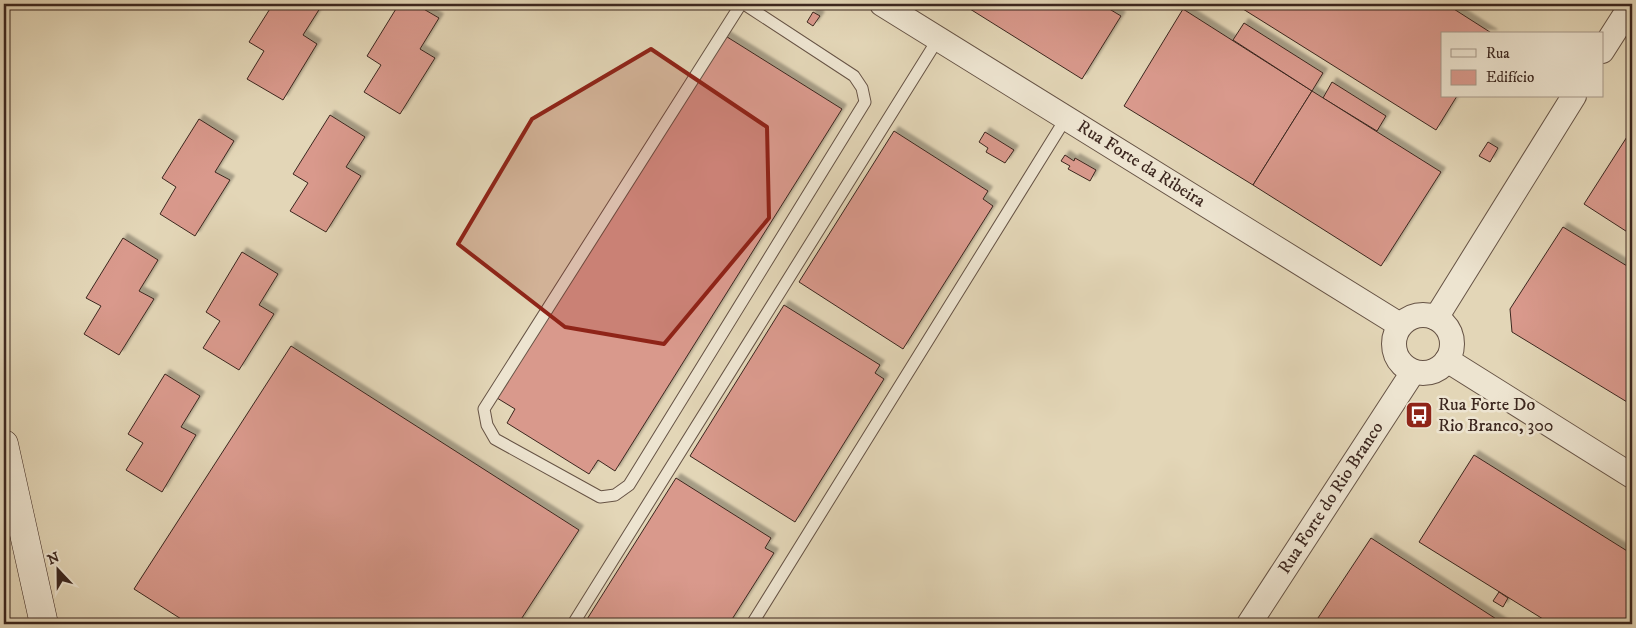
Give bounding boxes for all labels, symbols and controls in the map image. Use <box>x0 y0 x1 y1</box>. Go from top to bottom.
legend <box>1441 32 1604 98</box>
text: Rua <box>1486 44 1510 63</box>
text: Edifício <box>1486 68 1534 87</box>
street label: Rua Forte da Ribeira <box>1073 116 1209 212</box>
place label: Rua Forte Do Rio Branco, 300 <box>1438 394 1554 437</box>
bus stop icon: Rua Forte Do Rio Branco, 300 <box>1404 400 1434 430</box>
street label: Rua Forte do Rio Branco <box>1273 417 1389 578</box>
north arrow <box>32 546 82 596</box>
text: N <box>45 548 63 569</box>

